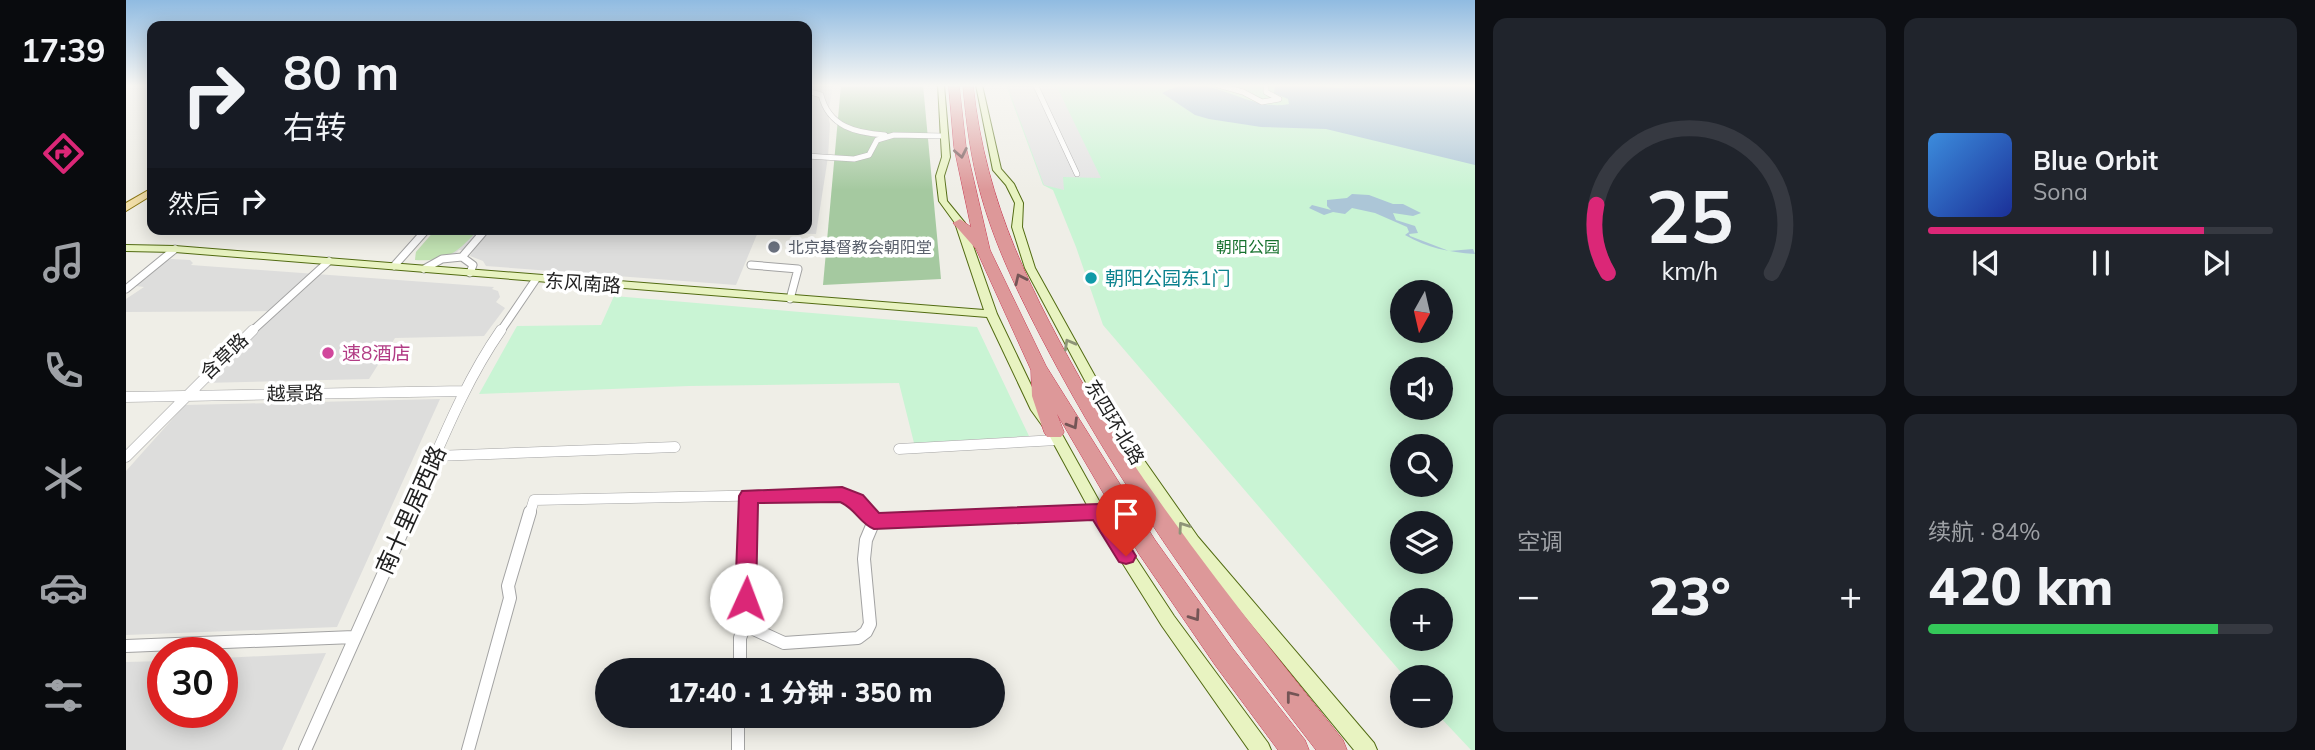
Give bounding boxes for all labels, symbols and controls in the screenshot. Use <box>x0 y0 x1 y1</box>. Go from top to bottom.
text: 17:39 <box>21 30 105 70</box>
text: 80 m <box>283 41 399 102</box>
icon: right <box>168 49 259 140</box>
text: 右转 <box>283 107 347 147</box>
icon: directions <box>39 129 88 178</box>
text: Blue Orbit <box>2033 144 2158 177</box>
one-way arrow <box>953 147 968 159</box>
text: 25 <box>1646 171 1733 262</box>
text: Sona <box>2033 177 2088 206</box>
icon: right <box>234 182 272 220</box>
text: 然后 <box>168 187 220 220</box>
place label: 北京基督教会朝阳堂 <box>788 237 932 257</box>
park label: 朝阳公园 <box>1216 237 1280 257</box>
icon: music <box>39 238 88 287</box>
marker: 北京基督教会朝阳堂 <box>766 239 782 255</box>
icon: previous <box>1967 244 2005 282</box>
icon: pause <box>2082 244 2120 282</box>
icon: next <box>2197 244 2235 282</box>
text: km/h <box>1661 255 1718 286</box>
place label: 朝阳公园东1门 <box>1105 266 1230 290</box>
street label: 东风南路 <box>544 268 622 298</box>
marker: 朝阳公园东1门 <box>1083 270 1099 286</box>
one-way arrow <box>1014 274 1028 286</box>
north arrow <box>1390 280 1452 343</box>
map controls <box>1390 280 1453 728</box>
street label: 含草路 <box>195 328 253 384</box>
one-way arrow <box>1064 338 1077 351</box>
place label: 速8酒店 <box>342 341 410 365</box>
marker: 速8酒店 <box>320 345 336 361</box>
icon: phone <box>39 346 88 395</box>
button: sound <box>1390 357 1453 420</box>
street label: 东四环北路 <box>1080 375 1150 469</box>
street label: 越景路 <box>266 381 324 405</box>
one-way arrow <box>1064 417 1077 430</box>
button: search <box>1390 434 1453 497</box>
street label: 南十里居西路 <box>369 441 452 579</box>
icon: climate <box>39 454 88 503</box>
pin <box>1096 484 1156 556</box>
icon: arrive <box>1107 495 1145 533</box>
button: layers <box>1390 511 1453 574</box>
text: 续航 · 84% <box>1928 517 2040 546</box>
one-way arrow <box>1179 522 1191 535</box>
text: 空调 <box>1517 527 1563 556</box>
text: 420 km <box>1928 553 2113 618</box>
position arrow <box>709 562 783 636</box>
icon: car <box>39 563 88 612</box>
text: 23° <box>1648 563 1731 628</box>
text: − <box>1517 571 1540 619</box>
text: + <box>1839 571 1862 619</box>
button: + <box>1390 588 1453 651</box>
one-way arrow <box>1187 608 1199 621</box>
speed limit sign: 30 <box>147 637 238 728</box>
button: − <box>1390 665 1453 728</box>
icon: filters <box>39 671 88 720</box>
text: 17:40 · 1 分钟 · 350 m <box>668 676 932 709</box>
one-way arrow <box>1286 692 1299 704</box>

